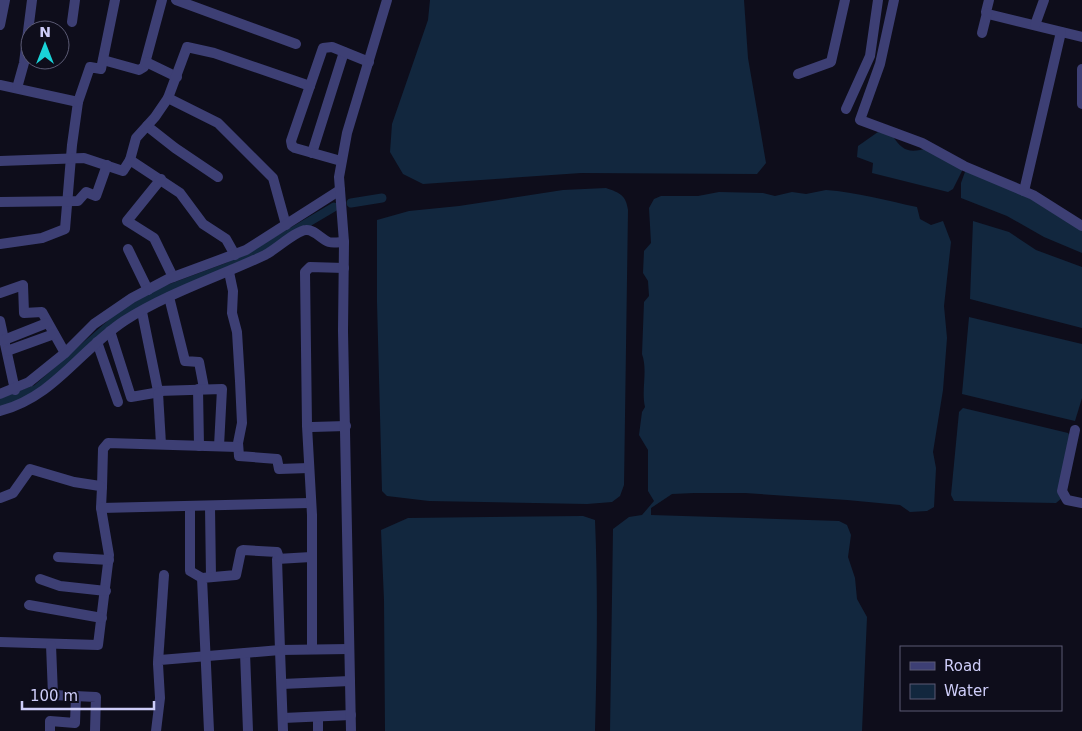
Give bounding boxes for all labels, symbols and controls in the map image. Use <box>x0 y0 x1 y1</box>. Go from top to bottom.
north arrow <box>20 20 70 70</box>
text: N <box>39 24 51 40</box>
legend <box>900 646 1062 711</box>
text: Road <box>944 657 982 675</box>
scale bar <box>22 678 155 710</box>
text: Water <box>944 682 989 700</box>
text: 100 m <box>30 687 78 705</box>

